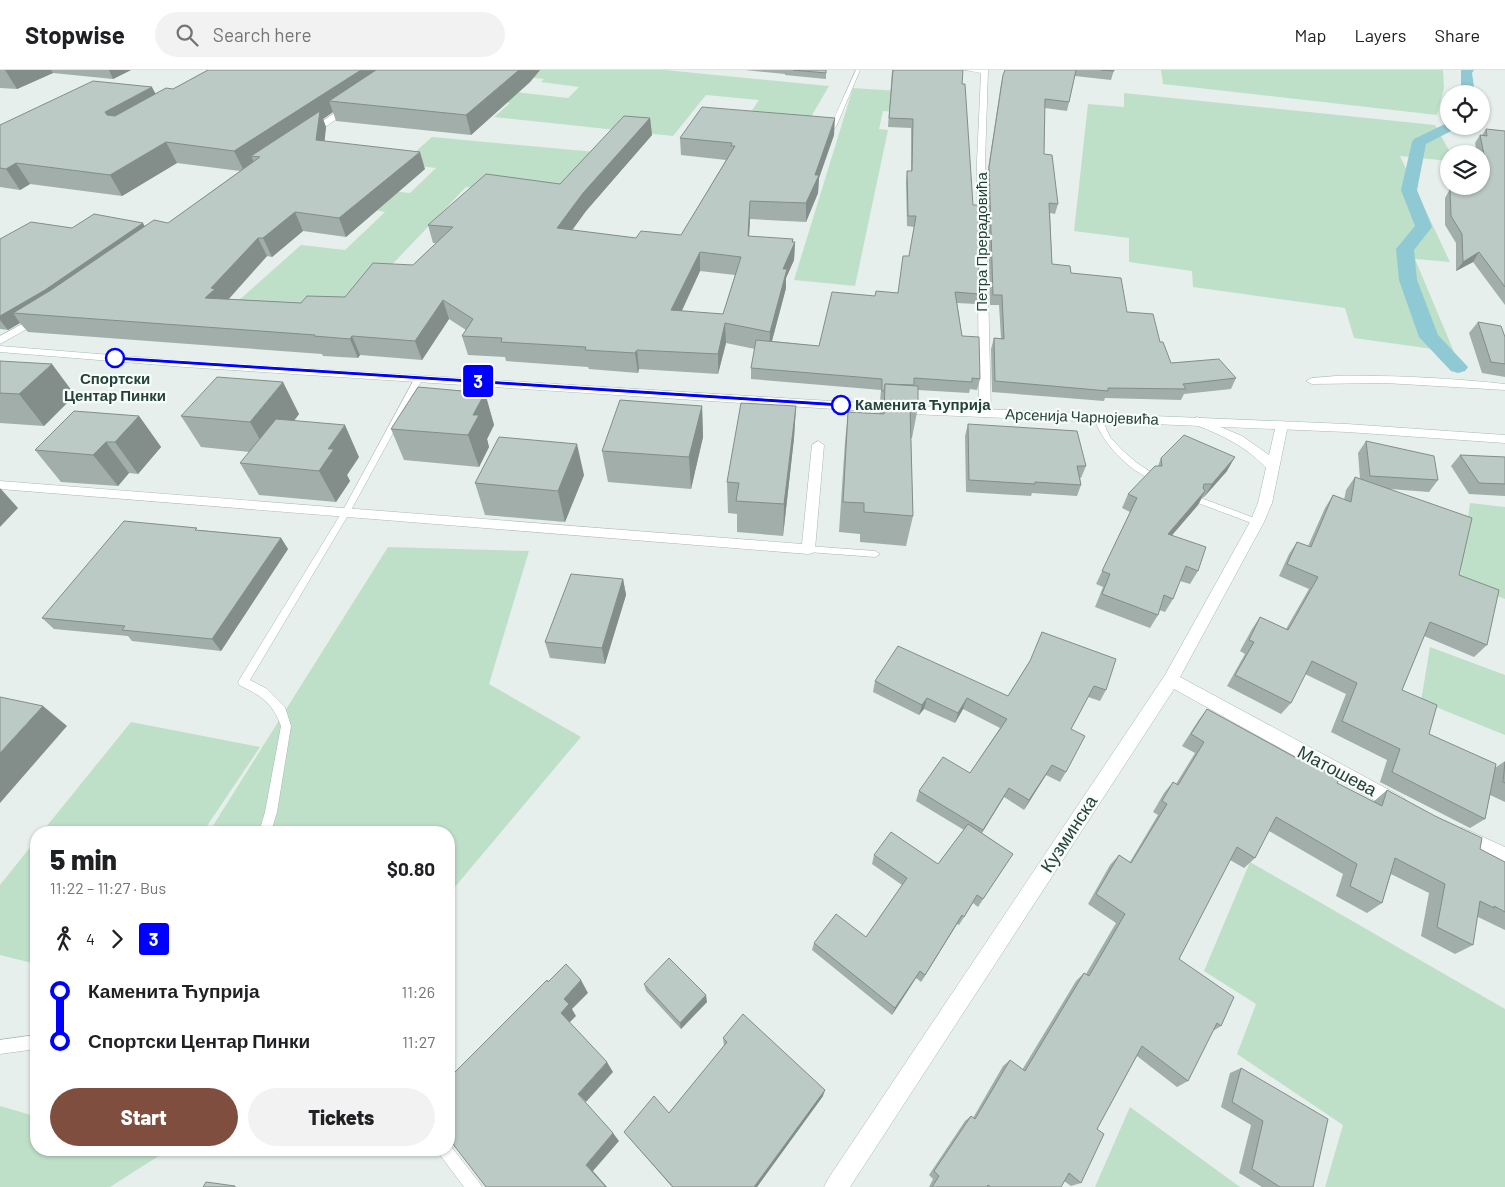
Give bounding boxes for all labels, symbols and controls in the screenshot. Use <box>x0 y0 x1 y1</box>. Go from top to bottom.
search box <box>155 12 505 57</box>
text: Stopwise <box>25 20 125 49</box>
icon: search <box>173 21 201 49</box>
text: Search here <box>213 23 312 46</box>
text: Map <box>1294 24 1326 46</box>
text: Layers <box>1354 24 1407 46</box>
text: Share <box>1435 24 1480 46</box>
map controls <box>1440 85 1490 195</box>
button: locate <box>1440 85 1490 135</box>
button: layers <box>1440 145 1490 195</box>
street label: Петра Прерадовића <box>972 172 990 312</box>
marker: Спортски Центар Пинки <box>105 348 125 368</box>
line badge: 3 <box>462 365 494 397</box>
place label: Спортски Центар Пинки <box>64 369 166 404</box>
text: 3 <box>473 370 483 392</box>
marker: Каменита Ћуприја <box>831 395 851 415</box>
place label: Каменита Ћуприја <box>855 395 991 413</box>
street label: Арсенија Чарнојевића <box>1005 404 1160 428</box>
street label: Матошева <box>1294 740 1382 801</box>
street label: Кузминска <box>1035 790 1102 876</box>
text: 5 min <box>50 842 117 876</box>
text: $0.80 <box>387 857 435 880</box>
text: 11:22 – 11:27 · Bus <box>50 878 166 897</box>
icon: walk <box>50 925 78 953</box>
icon: forward <box>103 925 131 953</box>
text: 3 <box>149 928 159 950</box>
text: 4 <box>86 929 95 948</box>
text: Каменита Ћуприја <box>88 979 260 1002</box>
text: 11:26 <box>402 982 435 1001</box>
text: Спортски Центар Пинки <box>88 1029 310 1052</box>
text: 11:27 <box>402 1032 435 1051</box>
button: Start <box>50 1088 238 1146</box>
button: Tickets <box>248 1088 435 1146</box>

